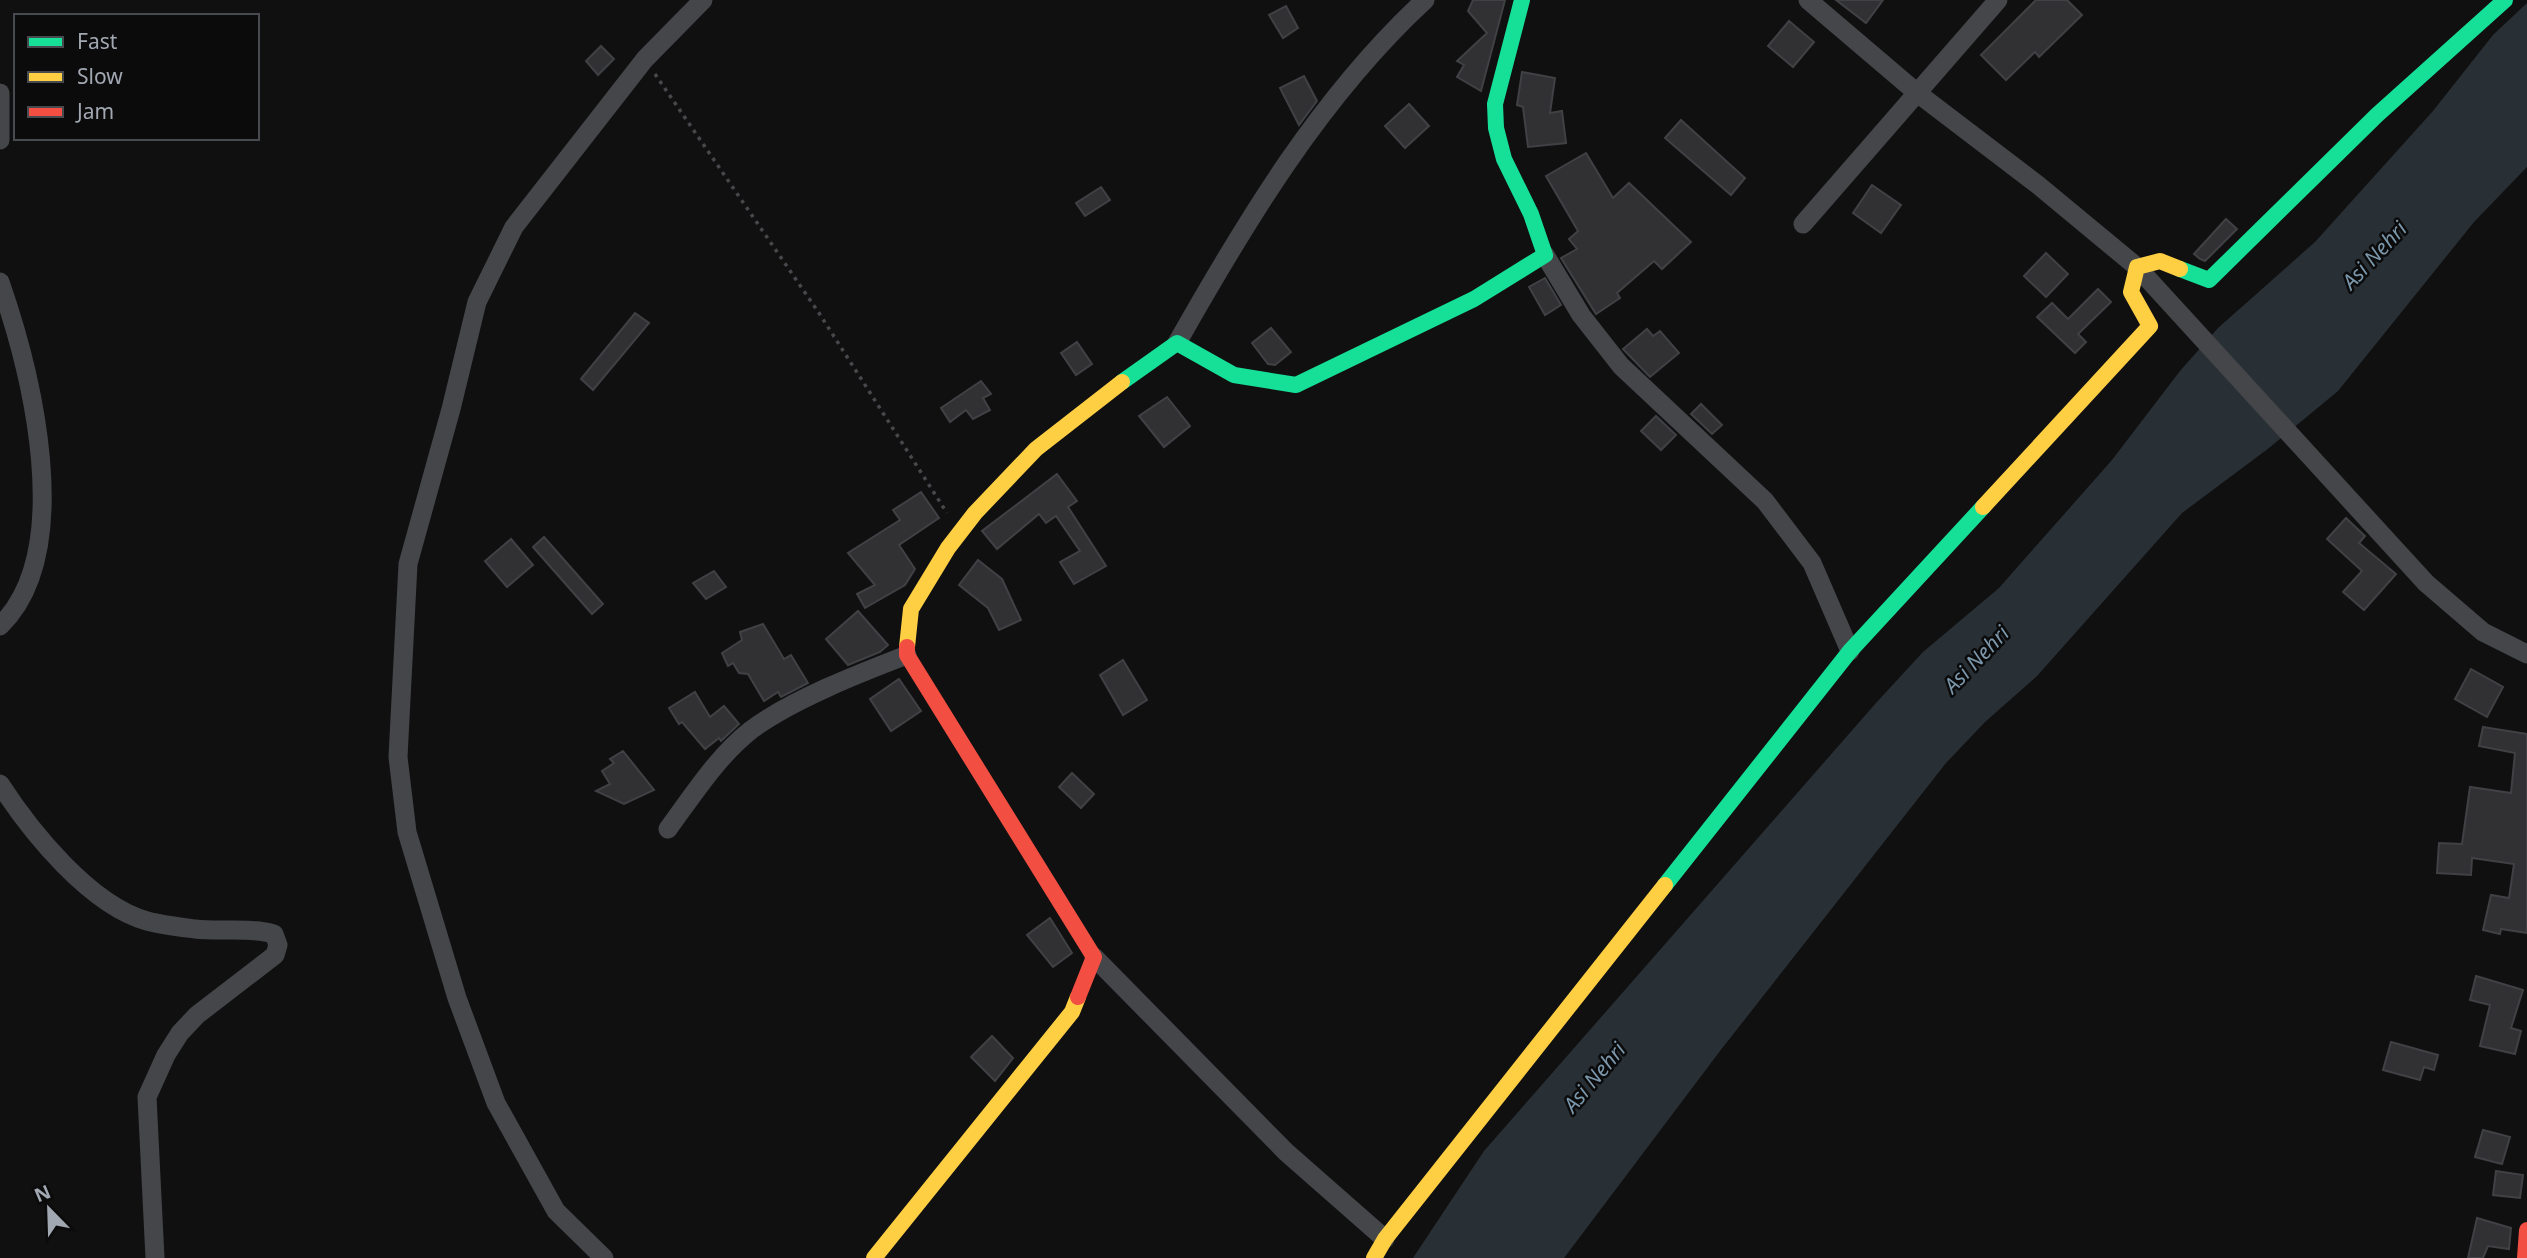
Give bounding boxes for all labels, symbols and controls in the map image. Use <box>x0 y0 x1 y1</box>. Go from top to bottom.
legend <box>14 14 259 140</box>
text: Fast <box>77 27 118 55</box>
text: Slow <box>77 62 123 90</box>
text: Jam <box>75 97 114 125</box>
water label: Asi Nehri <box>2334 215 2413 296</box>
water label: Asi Nehri <box>1936 619 2015 700</box>
water label: Asi Nehri <box>1555 1036 1632 1119</box>
north arrow <box>14 1174 84 1244</box>
text: N <box>30 1178 55 1208</box>

